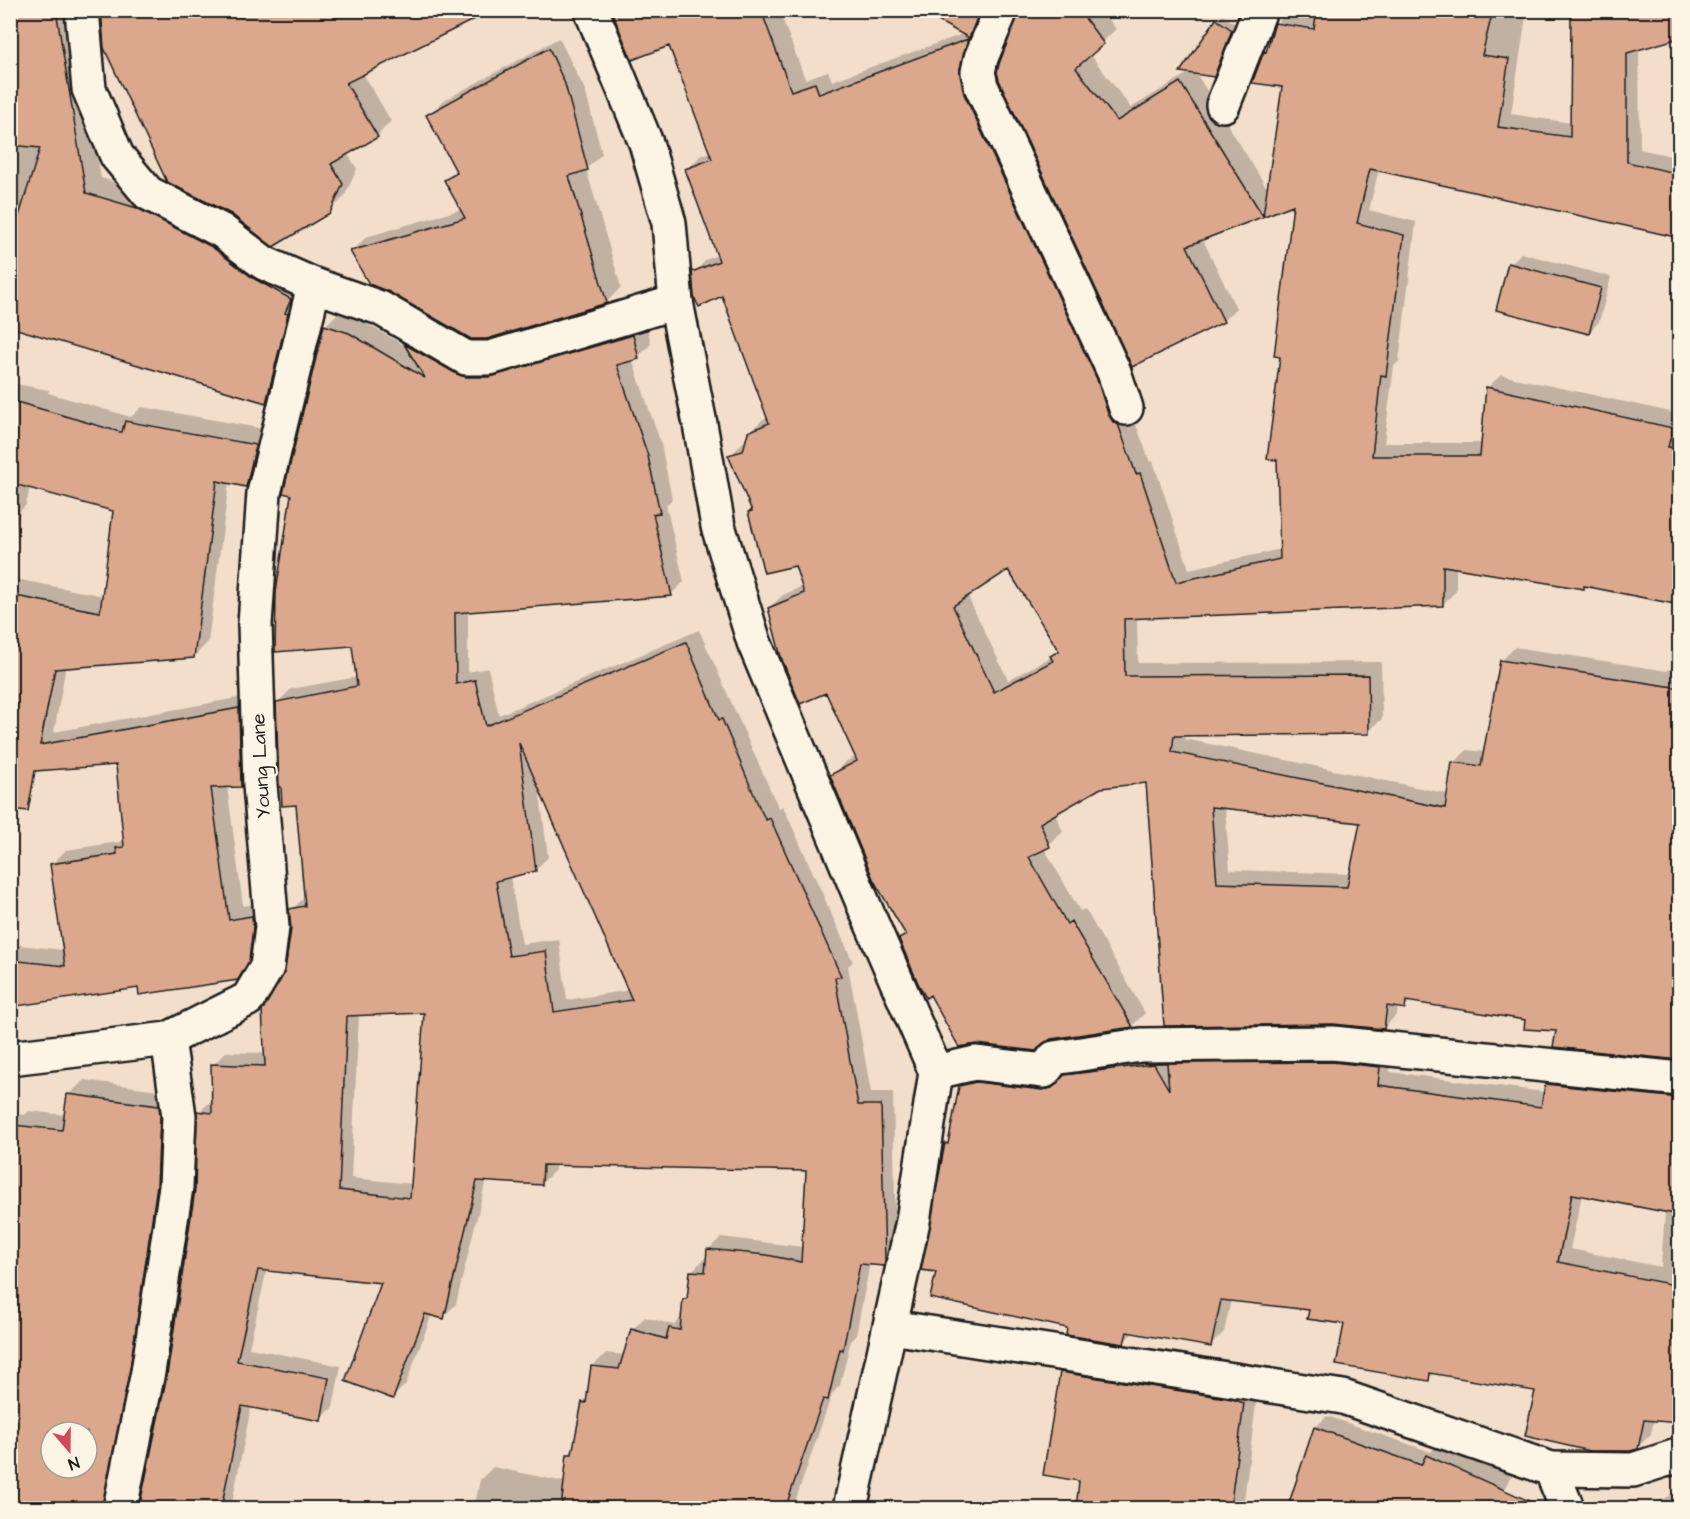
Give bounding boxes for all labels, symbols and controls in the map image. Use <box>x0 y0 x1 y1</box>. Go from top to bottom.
street label: Young Lane <box>244 712 279 819</box>
north arrow <box>39 1420 99 1480</box>
text: N <box>65 1451 82 1475</box>

